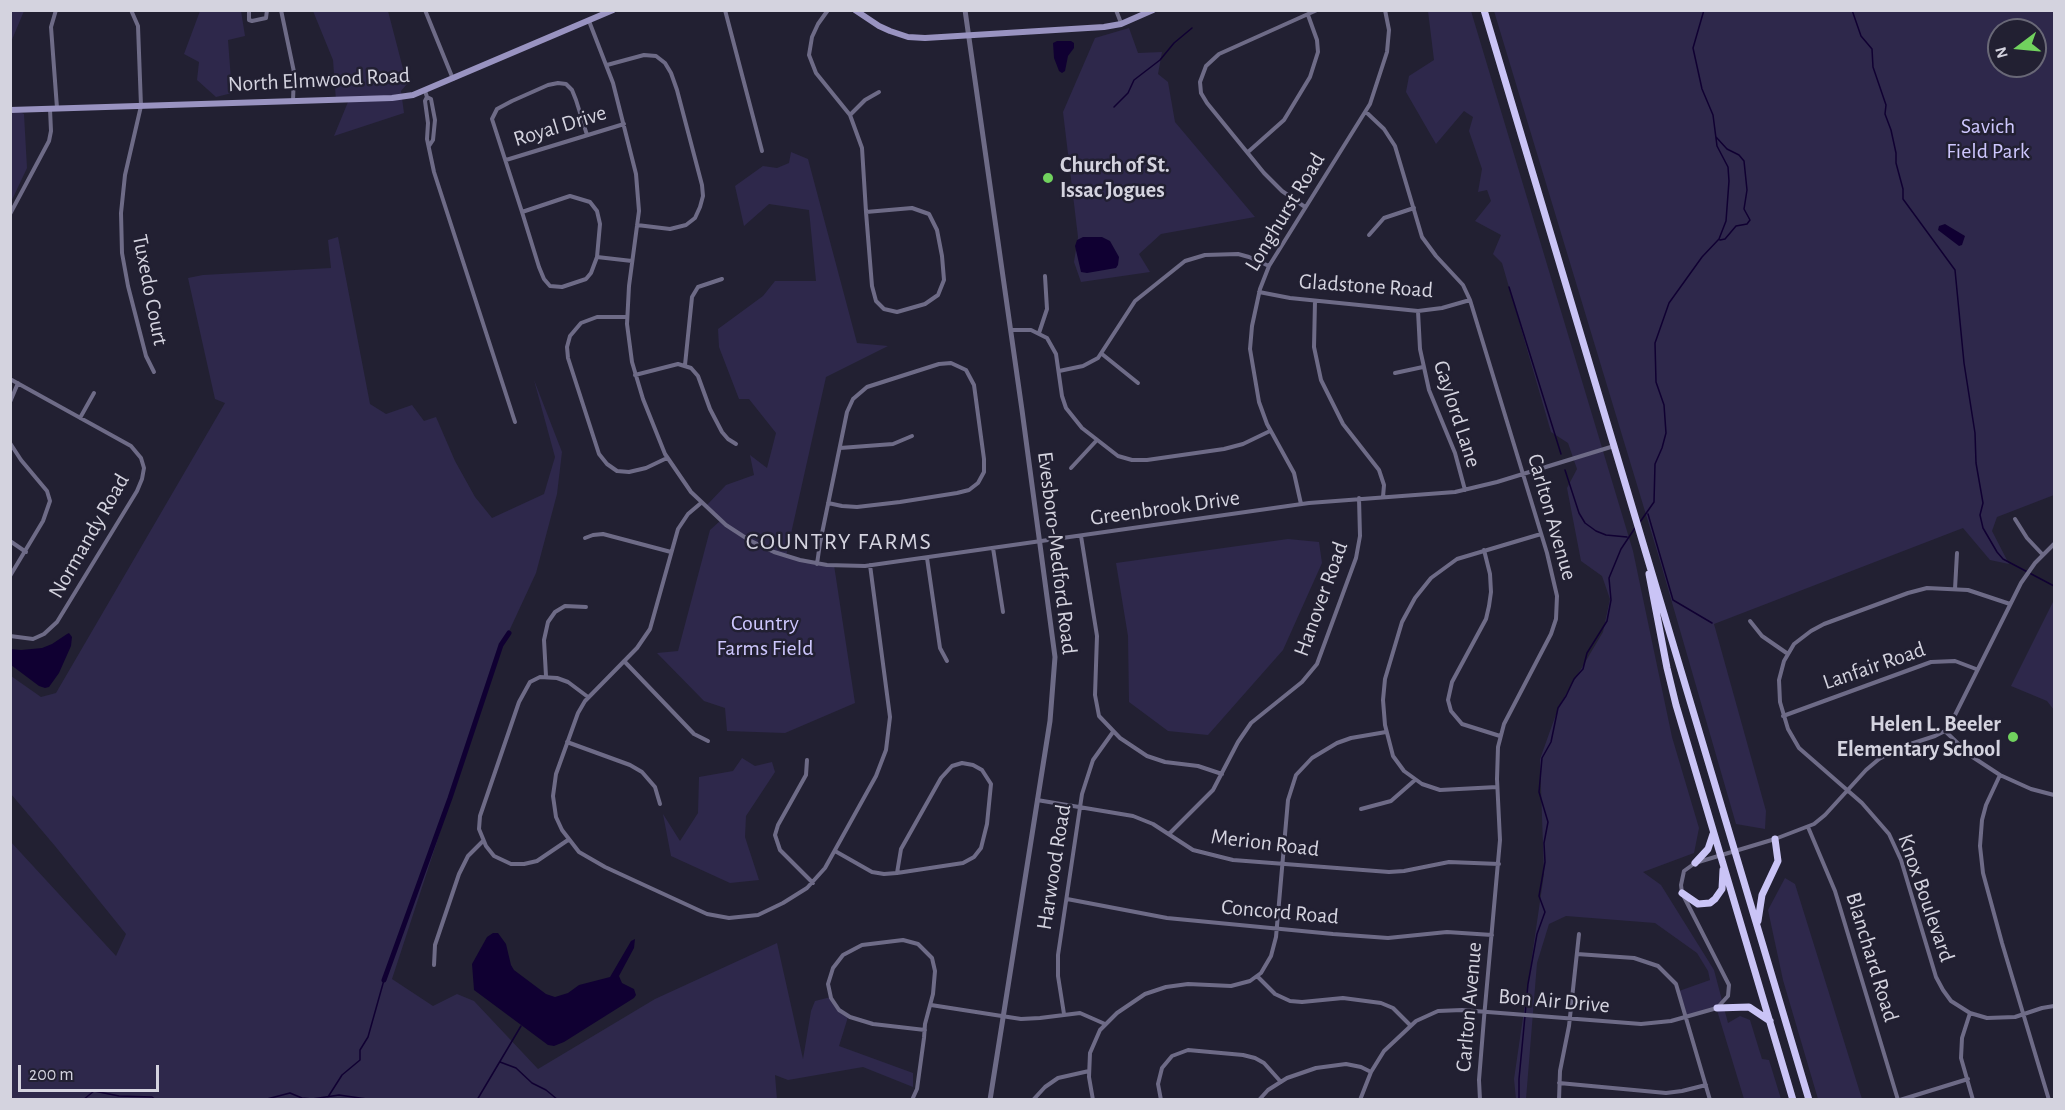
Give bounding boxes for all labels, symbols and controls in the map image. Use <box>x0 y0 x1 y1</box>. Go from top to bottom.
north arrow <box>1987 18 2047 78</box>
text: N <box>1992 45 2011 60</box>
street label: North Elmwood Road <box>227 62 411 98</box>
street label: Royal Drive <box>510 99 610 153</box>
park label: Savich Field Park <box>1946 113 2030 164</box>
street label: Longhurst Road <box>1239 148 1331 276</box>
place label: Church of St. Issac Jogues <box>1060 152 1170 204</box>
marker: Church of St. Issac Jogues <box>1041 171 1055 185</box>
street label: Tuxedo Court <box>126 232 174 348</box>
street label: Gladstone Road <box>1298 268 1434 304</box>
street label: Gaylord Lane <box>1427 357 1487 471</box>
street label: Evesboro-Medford Road <box>1031 450 1083 656</box>
street label: Carlton Avenue <box>1521 451 1583 583</box>
street label: Normandy Road <box>43 469 135 603</box>
street label: Greenbrook Drive <box>1089 484 1241 532</box>
district label: COUNTRY FARMS <box>746 528 932 556</box>
street label: Hanover Road <box>1288 538 1354 660</box>
park label: Country Farms Field <box>716 610 814 662</box>
street label: Lanfair Road <box>1819 636 1929 696</box>
place label: Helen L. Beeler Elementary School <box>1837 711 2001 762</box>
marker: Helen L. Beeler Elementary School <box>2006 730 2020 744</box>
street label: Harwood Road <box>1031 802 1077 932</box>
street label: Merion Road <box>1209 823 1321 863</box>
street label: Knox Boulevard <box>1892 831 1960 965</box>
street label: Blanchard Road <box>1840 889 1904 1025</box>
street label: Concord Road <box>1220 894 1340 930</box>
street label: Carlton Avenue <box>1450 941 1488 1073</box>
street label: Bon Air Drive <box>1497 983 1611 1019</box>
scale bar <box>21 1053 162 1091</box>
text: 200 m <box>29 1066 74 1084</box>

